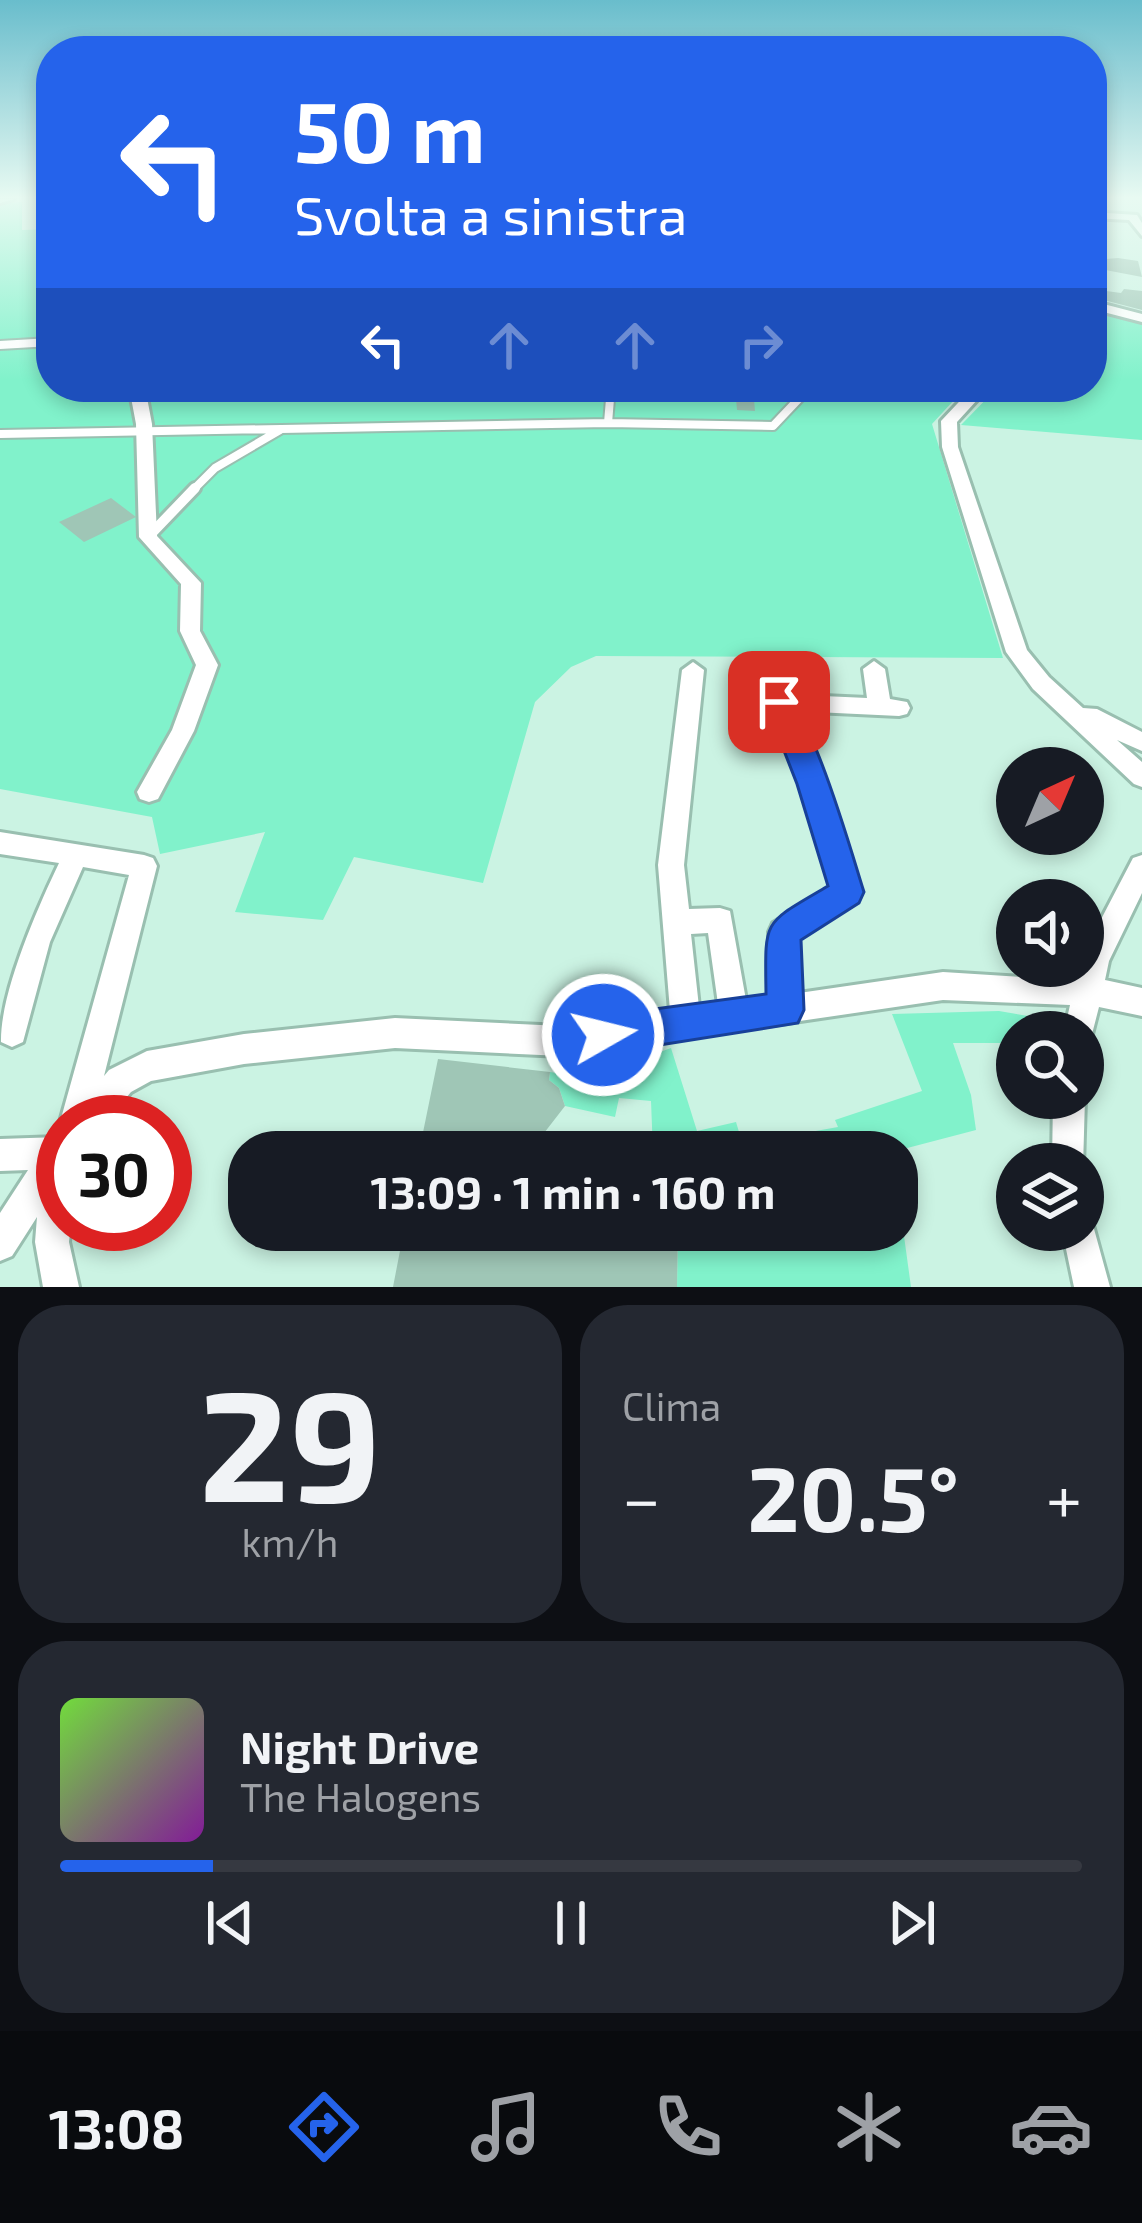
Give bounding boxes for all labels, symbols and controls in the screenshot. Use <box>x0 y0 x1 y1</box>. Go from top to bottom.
text: 50 m <box>294 79 486 180</box>
icon: left <box>96 84 252 240</box>
text: Svolta a sinistra <box>294 181 687 246</box>
icon: left <box>350 312 416 378</box>
icon: ahead <box>476 312 542 378</box>
icon: ahead <box>602 312 668 378</box>
icon: right <box>728 312 794 378</box>
pin <box>728 651 830 753</box>
icon: arrive <box>746 669 812 735</box>
north arrow <box>996 747 1104 855</box>
map controls <box>996 747 1104 1251</box>
button: sound <box>996 879 1104 987</box>
position arrow <box>540 972 666 1098</box>
button: search <box>996 1011 1104 1119</box>
speed limit sign: 30 <box>36 1095 192 1251</box>
button: layers <box>996 1143 1104 1251</box>
text: 13:09 · 1 min · 160 m <box>371 1164 775 1218</box>
text: 29 <box>199 1346 381 1533</box>
text: Clima <box>622 1382 721 1429</box>
text: 20.5° <box>747 1442 959 1550</box>
text: − <box>622 1457 661 1536</box>
text: + <box>1046 1457 1082 1536</box>
text: km/h <box>242 1518 338 1565</box>
text: Night Drive <box>240 1719 479 1773</box>
text: The Halogens <box>240 1773 481 1820</box>
icon: previous <box>197 1890 263 1956</box>
icon: pause <box>538 1890 604 1956</box>
icon: next <box>879 1890 945 1956</box>
icon: directions <box>282 2085 366 2169</box>
icon: music <box>464 2085 548 2169</box>
icon: phone <box>646 2085 730 2169</box>
icon: climate <box>827 2085 911 2169</box>
icon: car <box>1009 2085 1093 2169</box>
text: 13:08 <box>49 2095 184 2160</box>

